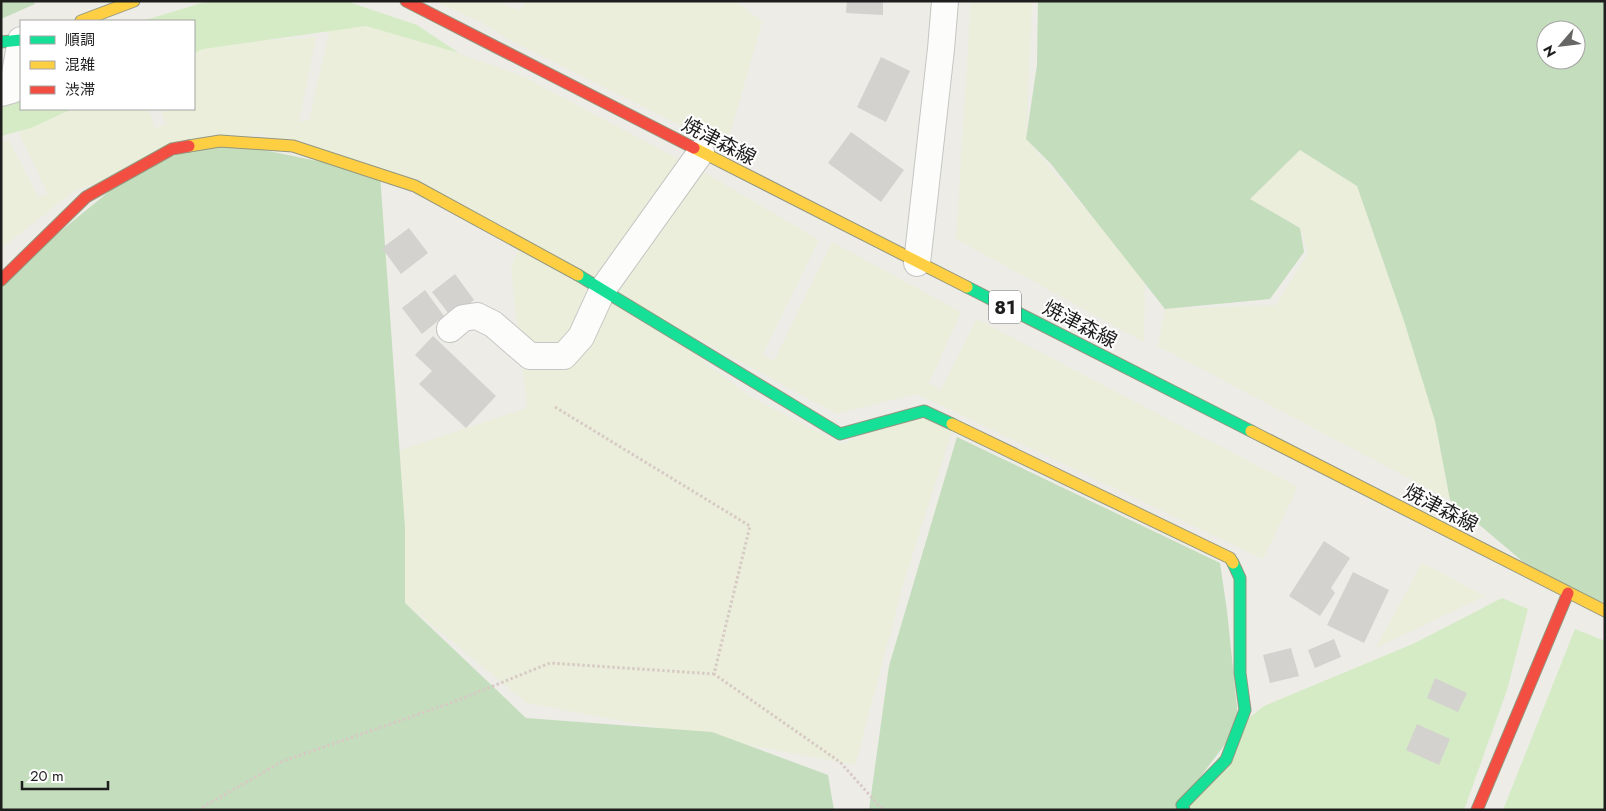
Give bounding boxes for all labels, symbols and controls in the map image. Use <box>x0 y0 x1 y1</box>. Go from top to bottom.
legend <box>20 20 195 110</box>
north arrow <box>1536 20 1586 70</box>
text: 順調 <box>65 29 95 51</box>
text: N <box>1538 41 1561 61</box>
text: 混雑 <box>65 54 95 76</box>
text: 渋滞 <box>65 79 95 101</box>
street label: 焼津森線 <box>677 110 761 173</box>
road number: 81 <box>989 290 1021 324</box>
street label: 焼津森線 <box>1038 293 1122 356</box>
street label: 焼津森線 <box>1399 477 1483 540</box>
scale bar <box>22 758 109 790</box>
text: 20 m <box>30 765 64 787</box>

